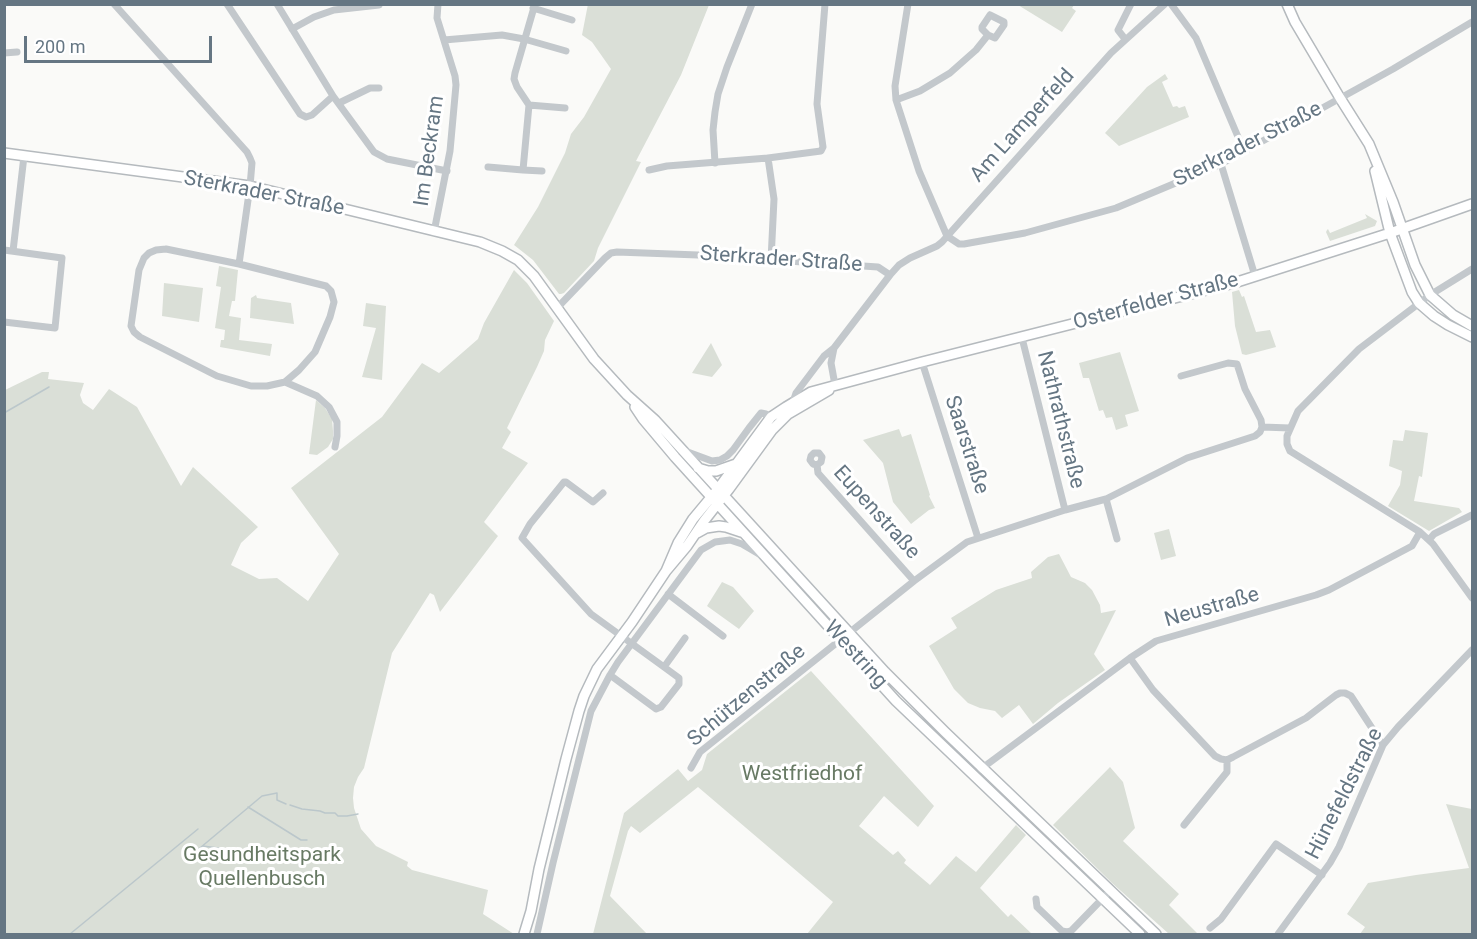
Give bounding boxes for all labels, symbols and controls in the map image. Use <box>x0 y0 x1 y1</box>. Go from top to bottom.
scale bar <box>27 24 214 62</box>
text: 200 m <box>35 36 86 57</box>
street label: Am Lamperfeld <box>966 64 1080 188</box>
street label: Im Beckram <box>410 94 450 208</box>
street label: Sterkrader Straße <box>1170 97 1326 193</box>
street label: Sterkrader Straße <box>182 166 346 222</box>
street label: Sterkrader Straße <box>699 242 863 278</box>
street label: Osterfelder Straße <box>1071 268 1241 336</box>
street label: Nathrathstraße <box>1031 349 1089 491</box>
street label: Saarstraße <box>938 393 994 497</box>
street label: Eupenstraße <box>827 461 925 565</box>
street label: Neustraße <box>1162 582 1262 634</box>
street label: Westring <box>818 616 892 694</box>
street label: Schützenstraße <box>683 639 811 753</box>
street label: Hünefeldstraße <box>1301 724 1389 864</box>
park label: Westfriedhof <box>742 762 862 788</box>
park label: Gesundheitspark Quellenbusch <box>183 843 341 893</box>

